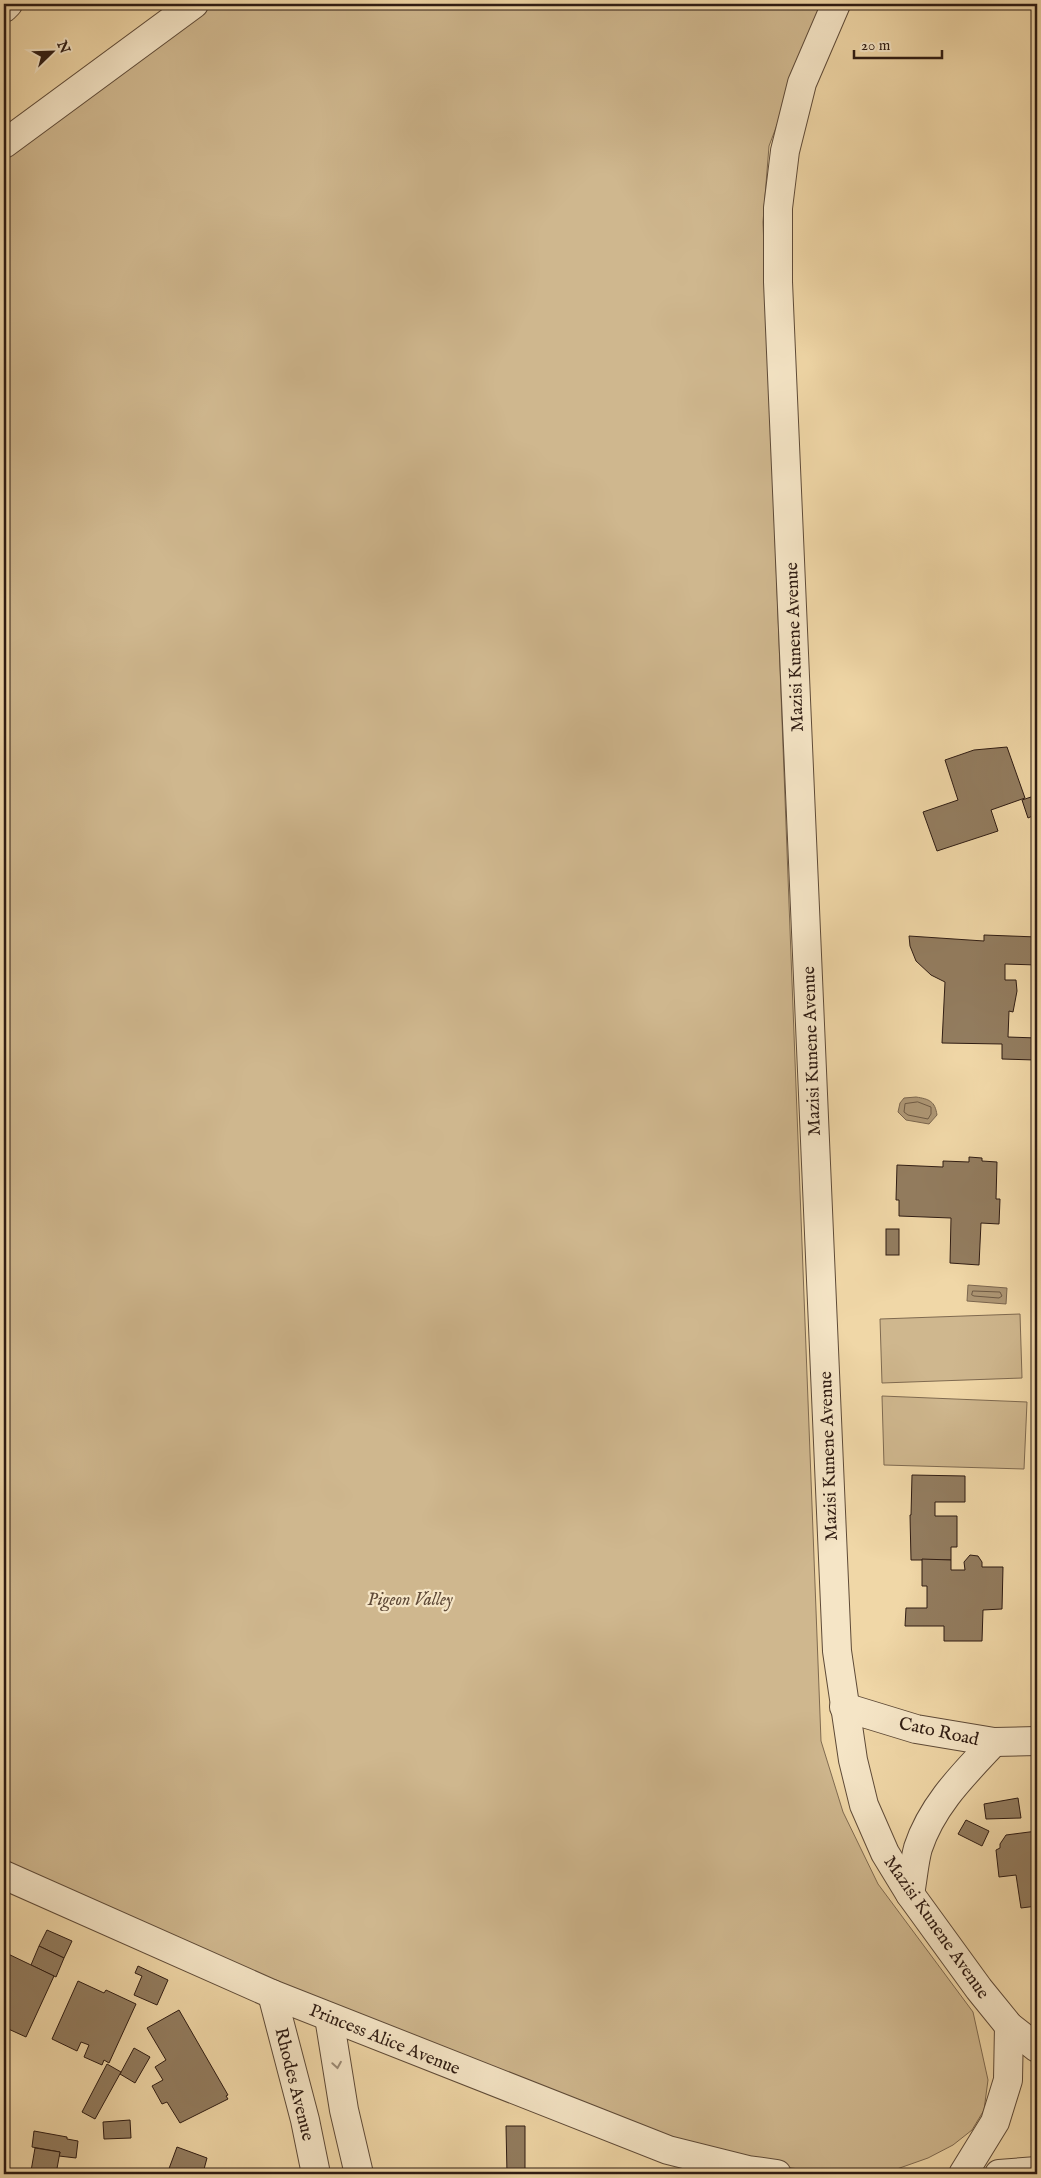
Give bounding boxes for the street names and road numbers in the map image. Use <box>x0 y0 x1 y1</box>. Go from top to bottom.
street label: Mazisi Kunene Avenue <box>781 562 810 732</box>
street label: Mazisi Kunene Avenue <box>798 966 827 1136</box>
street label: Mazisi Kunene Avenue <box>815 1371 844 1541</box>
street label: Cato Road <box>897 1713 981 1752</box>
street label: Mazisi Kunene Avenue <box>878 1852 994 2004</box>
street label: Princess Alice Avenue <box>306 2000 463 2081</box>
street label: Rhodes Avenue <box>268 2025 319 2143</box>

